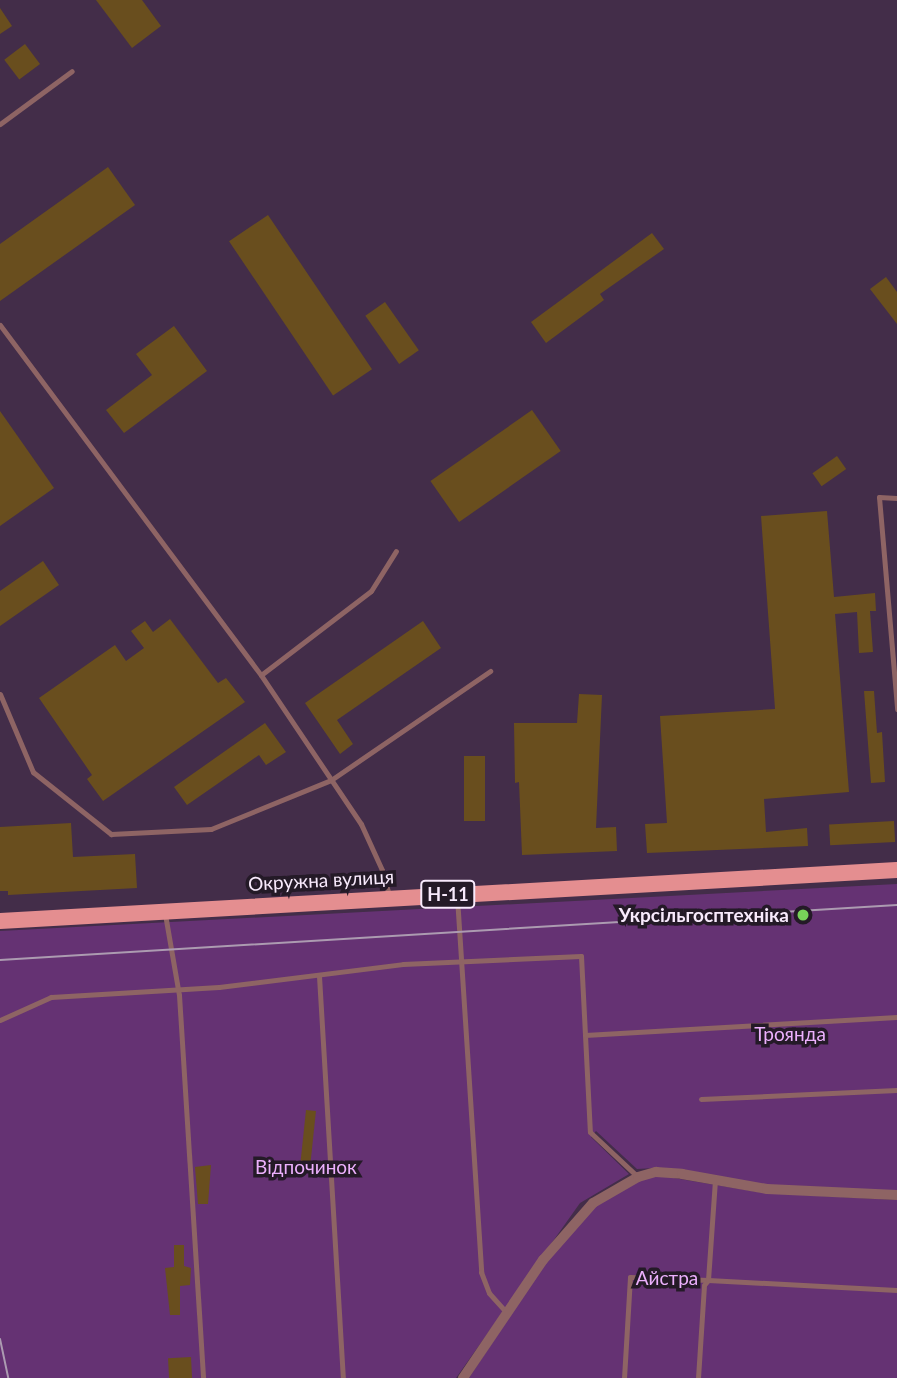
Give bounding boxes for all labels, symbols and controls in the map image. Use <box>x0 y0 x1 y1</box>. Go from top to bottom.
street label: Окружна вулиця <box>248 865 394 895</box>
road number: Н-11 <box>420 880 476 908</box>
place label: Укрсільгосптехніка <box>619 904 789 926</box>
marker: Укрсільгосптехніка <box>795 907 811 923</box>
park label: Троянда <box>754 1023 826 1045</box>
park label: Відпочинок <box>255 1156 357 1178</box>
park label: Айстра <box>636 1267 698 1289</box>

